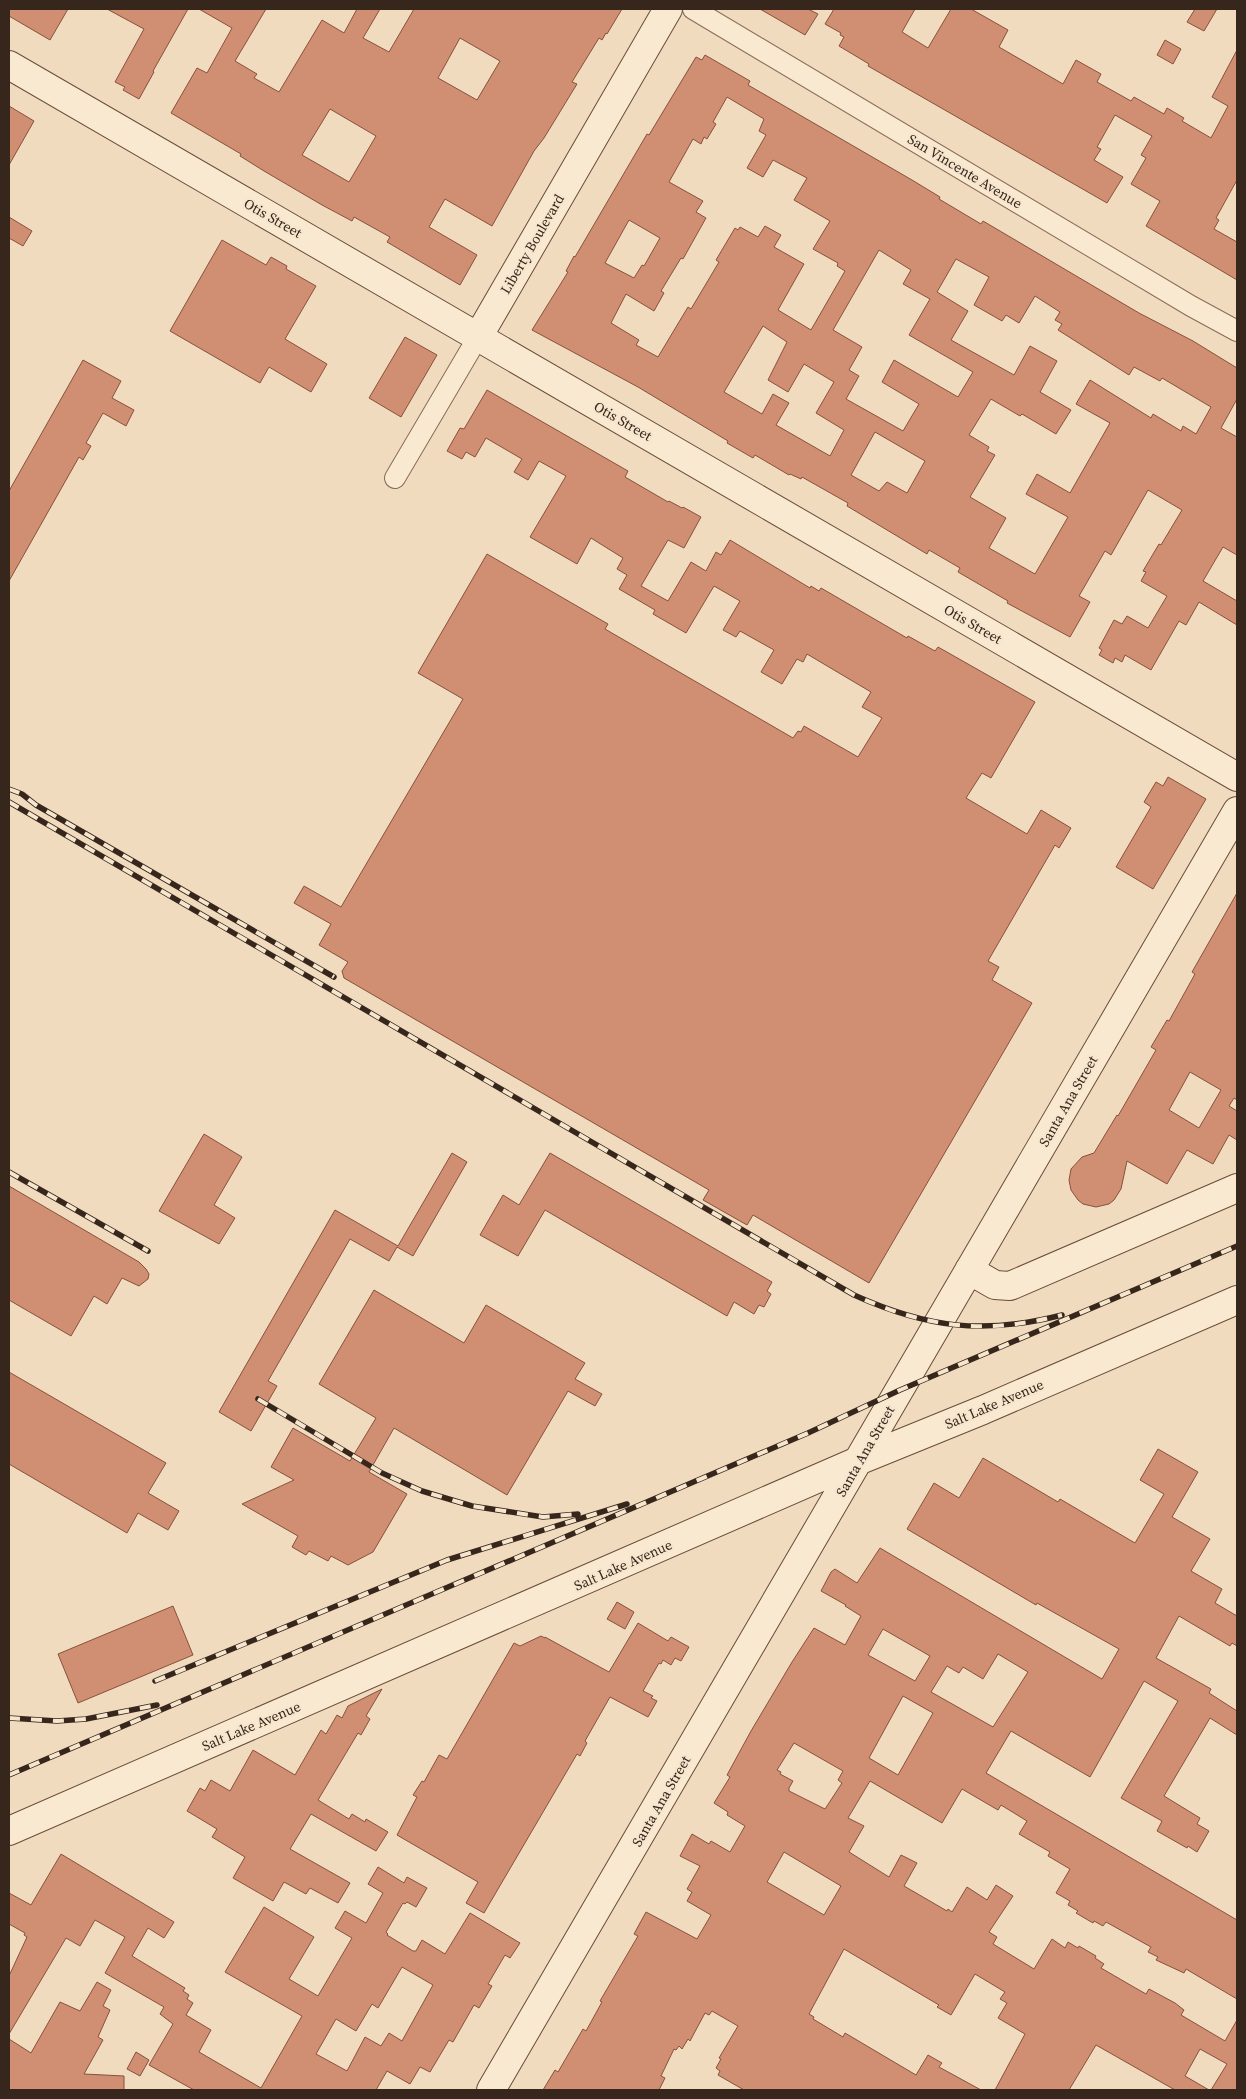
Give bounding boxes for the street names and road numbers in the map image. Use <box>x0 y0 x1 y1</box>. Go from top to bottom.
street label: San Vincente Avenue <box>904 129 1026 213</box>
street label: Liberty Boulevard <box>495 190 569 298</box>
street label: Otis Street <box>240 193 306 243</box>
street label: Otis Street <box>590 396 656 446</box>
street label: Otis Street <box>940 599 1006 649</box>
street label: Santa Ana Street <box>1034 1051 1102 1150</box>
street label: Salt Lake Avenue <box>942 1374 1046 1434</box>
street label: Santa Ana Street <box>831 1401 899 1500</box>
street label: Salt Lake Avenue <box>571 1534 675 1596</box>
street label: Salt Lake Avenue <box>199 1696 303 1756</box>
street label: Santa Ana Street <box>627 1751 695 1850</box>

